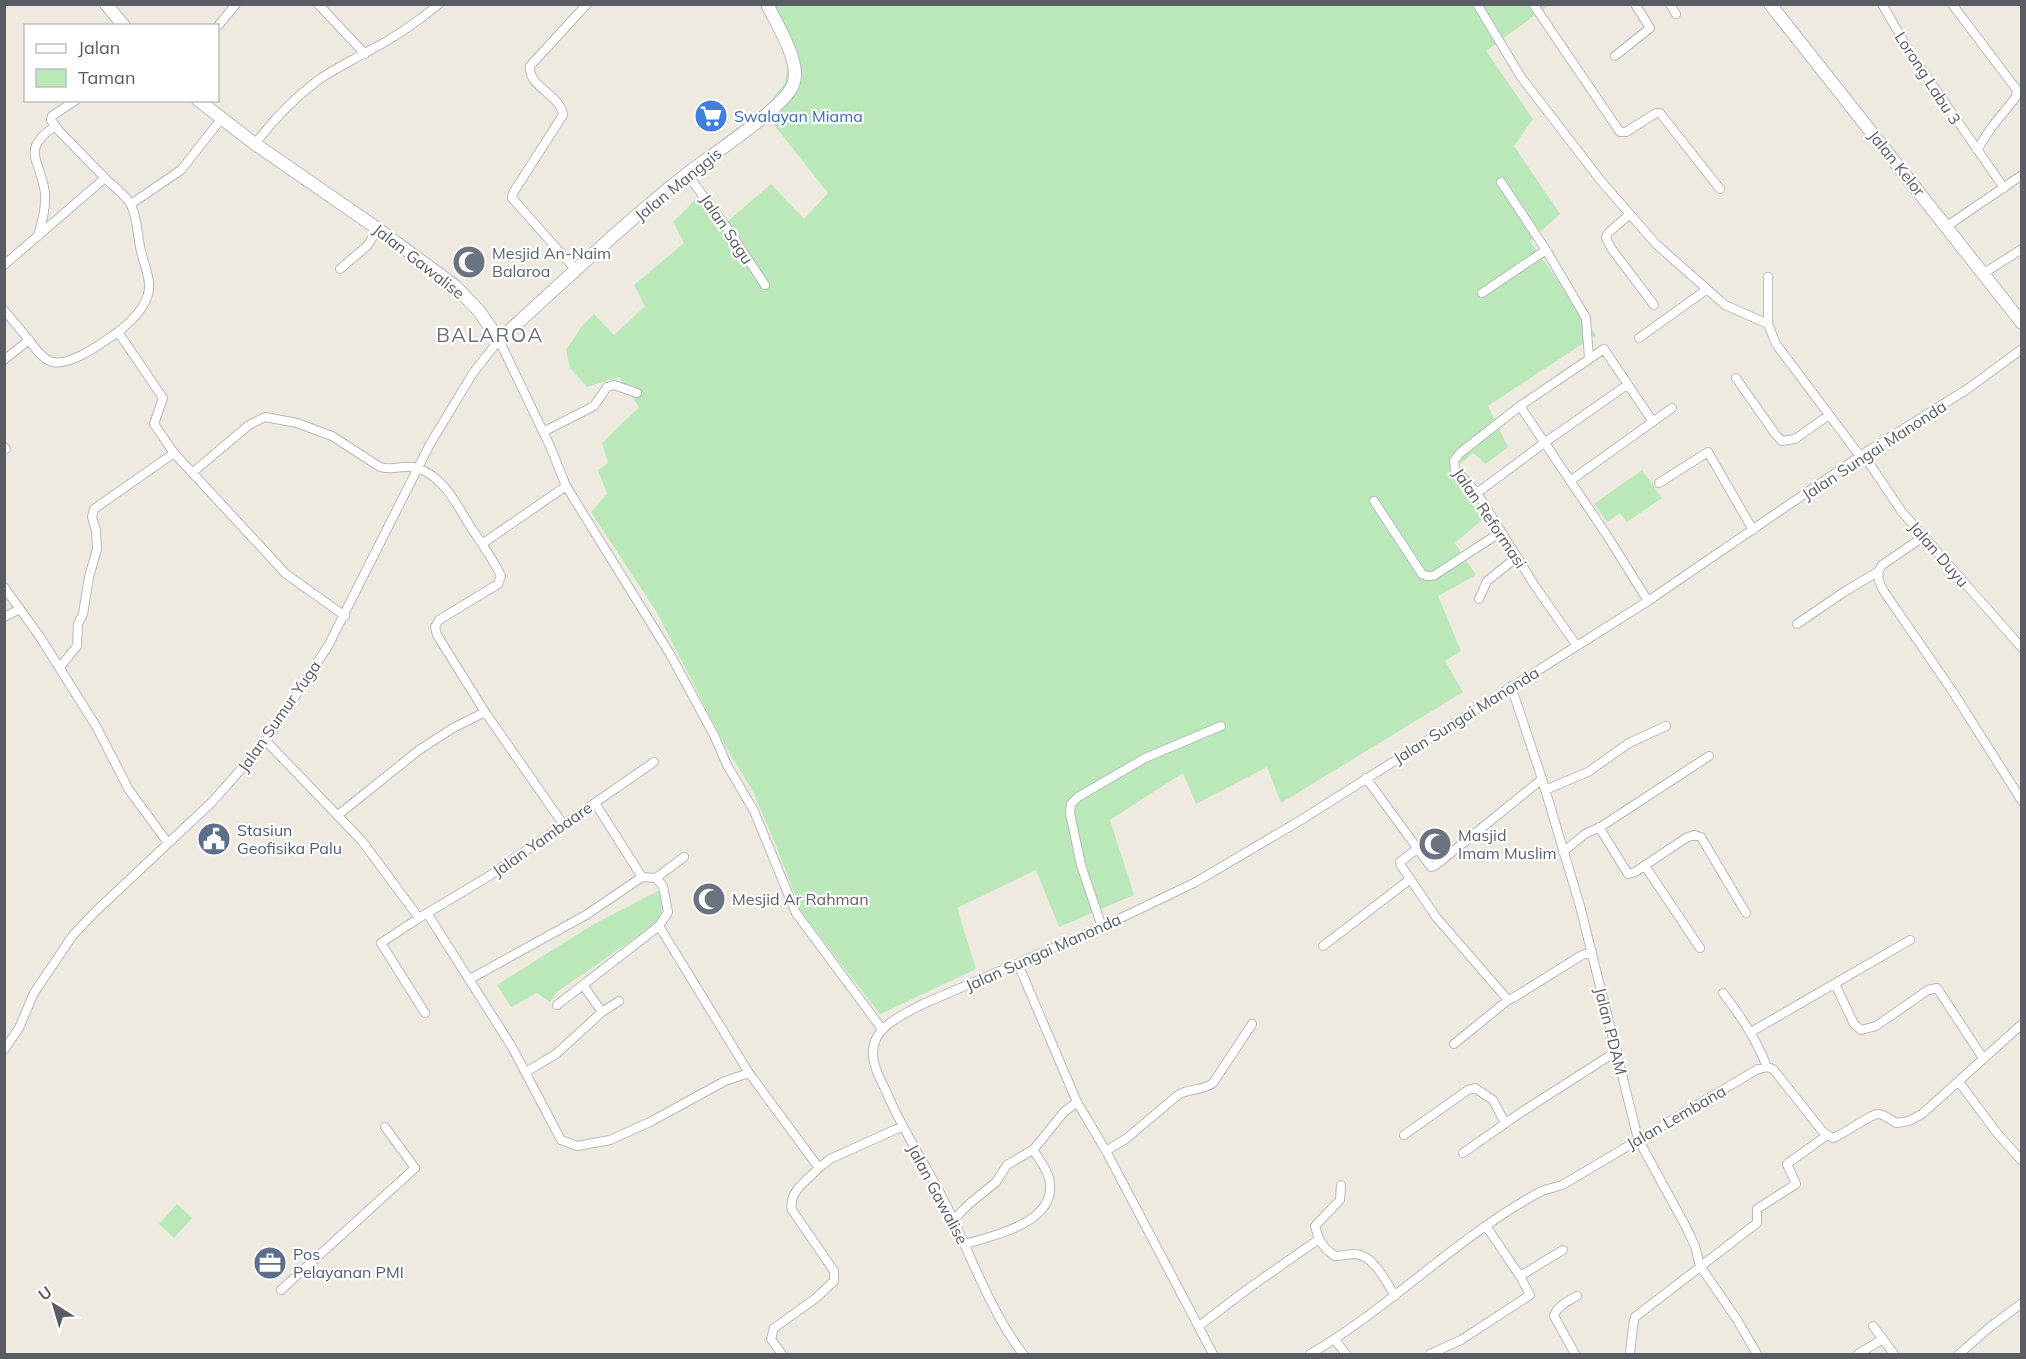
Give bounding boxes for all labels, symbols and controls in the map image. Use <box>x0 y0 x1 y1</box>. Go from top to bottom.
legend <box>24 24 219 102</box>
street label: Lorong Labu 3 <box>1891 28 1965 128</box>
text: Jalan <box>78 36 120 59</box>
text: Taman <box>78 66 135 89</box>
supermarket icon: Swalayan Miama <box>693 98 729 134</box>
place label: Swalayan Miama <box>734 106 863 126</box>
street label: Jalan Kelor <box>1864 126 1930 200</box>
street label: Jalan Manggis <box>631 143 725 225</box>
street label: Jalan Sagu <box>696 190 758 268</box>
street label: Jalan Gawalise <box>369 219 469 303</box>
place label: Mesjid An-Naim Balaroa <box>492 243 611 281</box>
mosque icon: Mesjid An-Naim Balaroa <box>451 244 487 280</box>
district label: BALAROA <box>436 322 544 347</box>
street label: Jalan Sungai Manonda <box>1798 396 1950 504</box>
street label: Jalan Reformasi <box>1449 464 1531 572</box>
street label: Jalan Duyu <box>1905 517 1973 591</box>
street label: Jalan Sumur Yuga <box>233 656 325 776</box>
street label: Jalan Sungai Manonda <box>1389 662 1543 768</box>
street label: Jalan Yambaare <box>488 797 596 881</box>
place label: Stasiun Geofisika Palu <box>237 820 342 858</box>
public building icon: Stasiun Geofisika Palu <box>196 821 232 857</box>
place label: Masjid Imam Muslim <box>1458 825 1557 863</box>
mosque icon: Masjid Imam Muslim <box>1417 826 1453 862</box>
mosque icon: Mesjid Ar Rahman <box>691 881 727 917</box>
place label: Mesjid Ar Rahman <box>732 889 869 909</box>
street label: Jalan Sungai Manonda <box>962 909 1124 995</box>
street label: Jalan PDAM <box>1590 985 1632 1077</box>
street label: Jalan Lembana <box>1623 1080 1729 1154</box>
street label: Jalan Gawalise <box>903 1140 973 1248</box>
place label: Pos Pelayanan PMI <box>293 1244 404 1282</box>
office icon: Pos Pelayanan PMI <box>252 1245 288 1281</box>
north arrow <box>24 1275 84 1335</box>
text: U <box>34 1281 56 1305</box>

